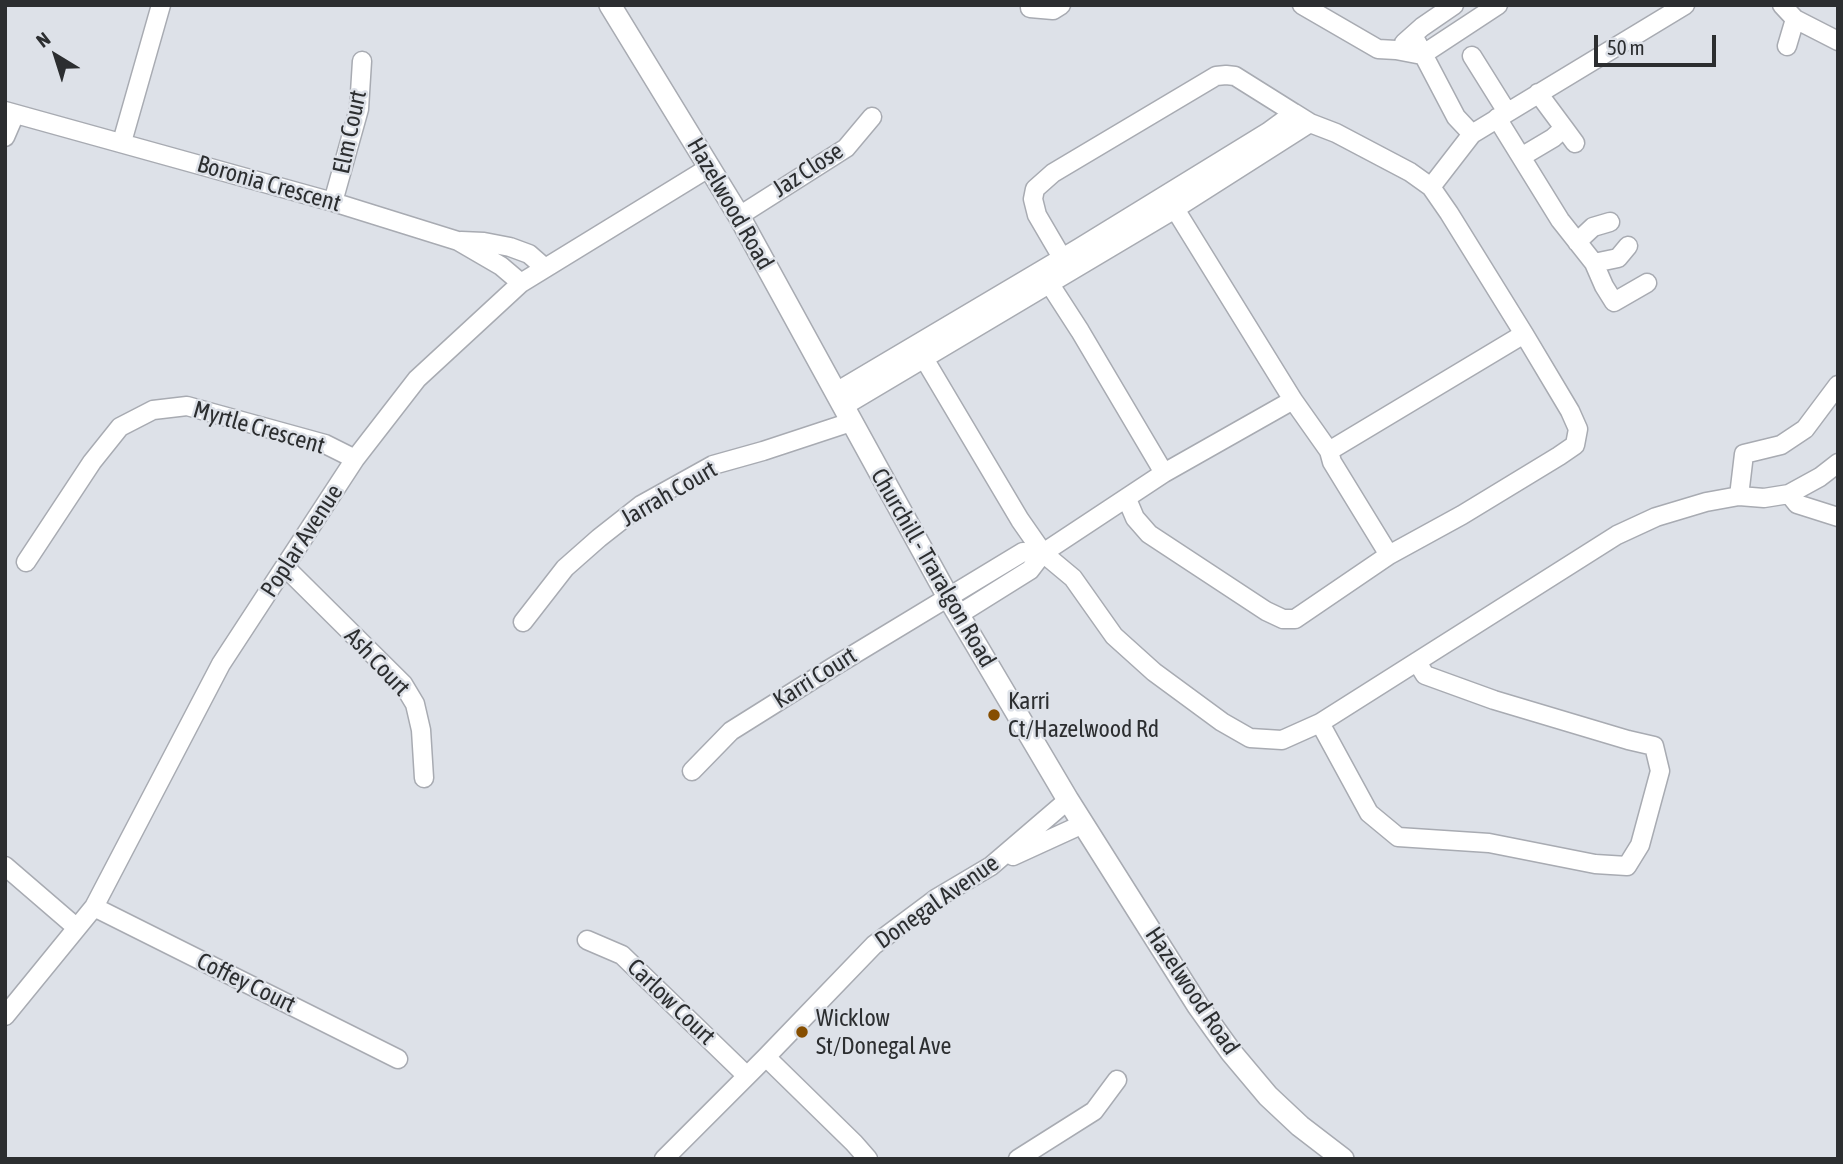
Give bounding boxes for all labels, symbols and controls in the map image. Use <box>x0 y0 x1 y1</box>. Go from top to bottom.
north arrow <box>21 21 91 91</box>
scale bar <box>1598 21 1720 65</box>
text: N <box>32 27 54 52</box>
text: 50 m <box>1607 35 1645 59</box>
street label: Elm Court <box>327 88 373 176</box>
street label: Hazelwood Road <box>681 133 779 275</box>
street label: Jaz Close <box>767 137 849 203</box>
street label: Boronia Crescent <box>194 150 344 218</box>
street label: Myrtle Crescent <box>190 395 328 461</box>
street label: Jarrah Court <box>616 455 722 533</box>
street label: Churchill - Traralgon Road <box>864 463 1002 673</box>
street label: Poplar Avenue <box>255 479 349 603</box>
street label: Ash Court <box>338 622 416 702</box>
street label: Karri Court <box>768 641 862 715</box>
place label: Karri Ct/Hazelwood Rd <box>1008 687 1159 743</box>
marker: Karri Ct/Hazelwood Rd <box>986 707 1002 723</box>
street label: Donegal Avenue <box>870 849 1004 955</box>
street label: Hazelwood Road <box>1139 922 1245 1060</box>
street label: Coffey Court <box>192 947 300 1019</box>
street label: Carlow Court <box>621 953 721 1051</box>
place label: Wicklow St/Donegal Ave <box>816 1004 951 1060</box>
marker: Wicklow St/Donegal Ave <box>794 1024 810 1040</box>

